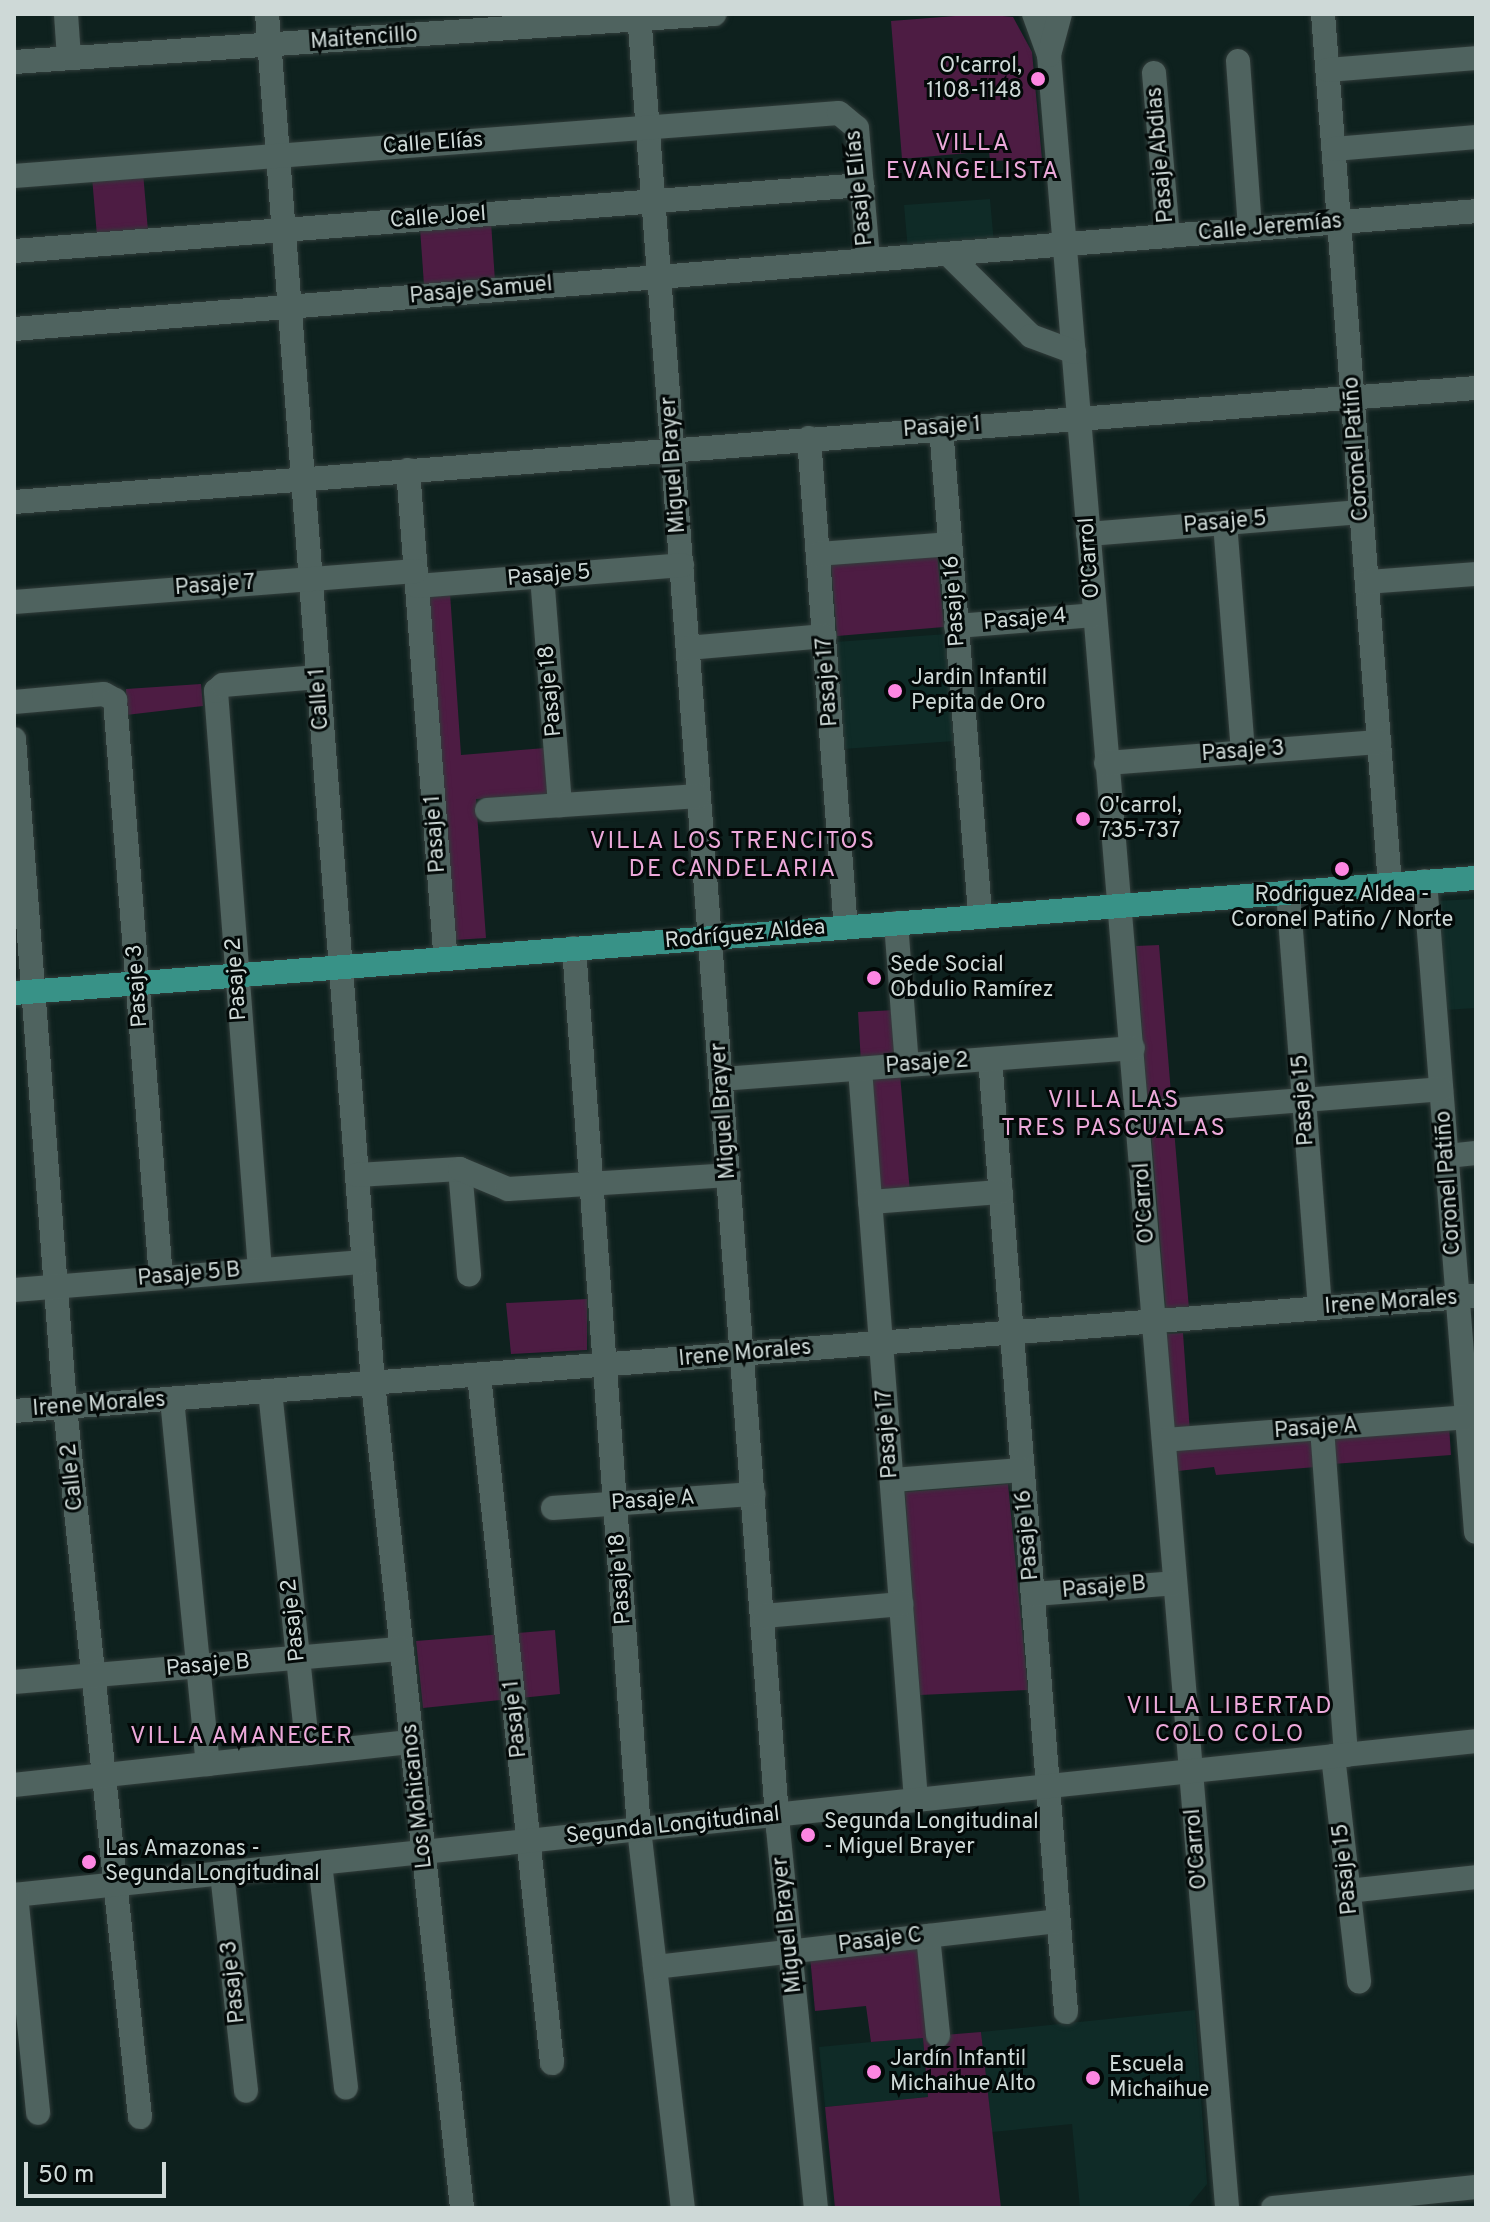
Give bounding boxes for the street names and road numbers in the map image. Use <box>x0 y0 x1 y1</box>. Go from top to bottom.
street label: Maitencillo <box>309 22 419 56</box>
street label: Pasaje Abdias <box>1142 85 1180 225</box>
street label: Calle Elías <box>382 127 484 161</box>
street label: Pasaje Elías <box>841 129 879 247</box>
street label: Calle Joel <box>389 201 487 235</box>
street label: Calle Jeremías <box>1197 209 1343 247</box>
street label: Pasaje Samuel <box>408 272 554 310</box>
street label: Coronel Patiño <box>1339 376 1375 522</box>
street label: Miguel Brayer <box>656 396 692 534</box>
street label: Pasaje 1 <box>902 412 982 444</box>
street label: Pasaje 5 <box>1182 506 1268 540</box>
street label: O'Carrol <box>1074 517 1106 599</box>
street label: Pasaje 16 <box>939 555 971 647</box>
street label: Pasaje 5 <box>506 559 592 593</box>
street label: Pasaje 7 <box>173 570 257 602</box>
street label: Pasaje 4 <box>982 603 1068 637</box>
street label: Pasaje 17 <box>812 636 844 728</box>
street label: Pasaje 18 <box>534 644 568 738</box>
street label: Calle 1 <box>305 667 335 731</box>
street label: Pasaje 3 <box>1201 736 1285 768</box>
street label: Pasaje 1 <box>420 794 452 874</box>
street label: Rodríguez Aldea <box>663 915 827 955</box>
street label: Pasaje 2 <box>221 936 253 1022</box>
street label: Pasaje 3 <box>122 944 154 1028</box>
street label: Miguel Brayer <box>706 1042 742 1180</box>
street label: Pasaje 2 <box>884 1048 970 1080</box>
street label: Pasaje 15 <box>1288 1053 1320 1147</box>
street label: Coronel Patiño <box>1431 1110 1467 1256</box>
street label: O'Carrol <box>1129 1162 1161 1244</box>
street label: Pasaje 5 B <box>136 1257 242 1293</box>
street label: Irene Morales <box>1324 1285 1458 1321</box>
street label: Irene Morales <box>677 1335 813 1373</box>
street label: Irene Morales <box>32 1387 166 1423</box>
street label: Pasaje 17 <box>872 1388 904 1480</box>
street label: Pasaje A <box>1273 1413 1359 1445</box>
street label: Calle 2 <box>56 1442 90 1512</box>
street label: Pasaje A <box>610 1485 696 1517</box>
street label: Pasaje 16 <box>1011 1488 1045 1582</box>
street label: Pasaje 18 <box>605 1532 637 1626</box>
street label: Pasaje B <box>1061 1571 1147 1605</box>
street label: Pasaje 2 <box>277 1577 311 1663</box>
street label: Pasaje B <box>165 1649 251 1683</box>
street label: Pasaje 1 <box>499 1679 533 1759</box>
street label: Los Mohicanos <box>397 1722 439 1870</box>
street label: Segunda Longitudinal <box>565 1802 781 1850</box>
street label: O'Carrol <box>1180 1807 1214 1891</box>
street label: Pasaje 15 <box>1328 1822 1364 1916</box>
street label: Miguel Brayer <box>768 1856 808 1994</box>
street label: Pasaje C <box>837 1923 923 1959</box>
street label: Pasaje 3 <box>217 1939 251 2025</box>

